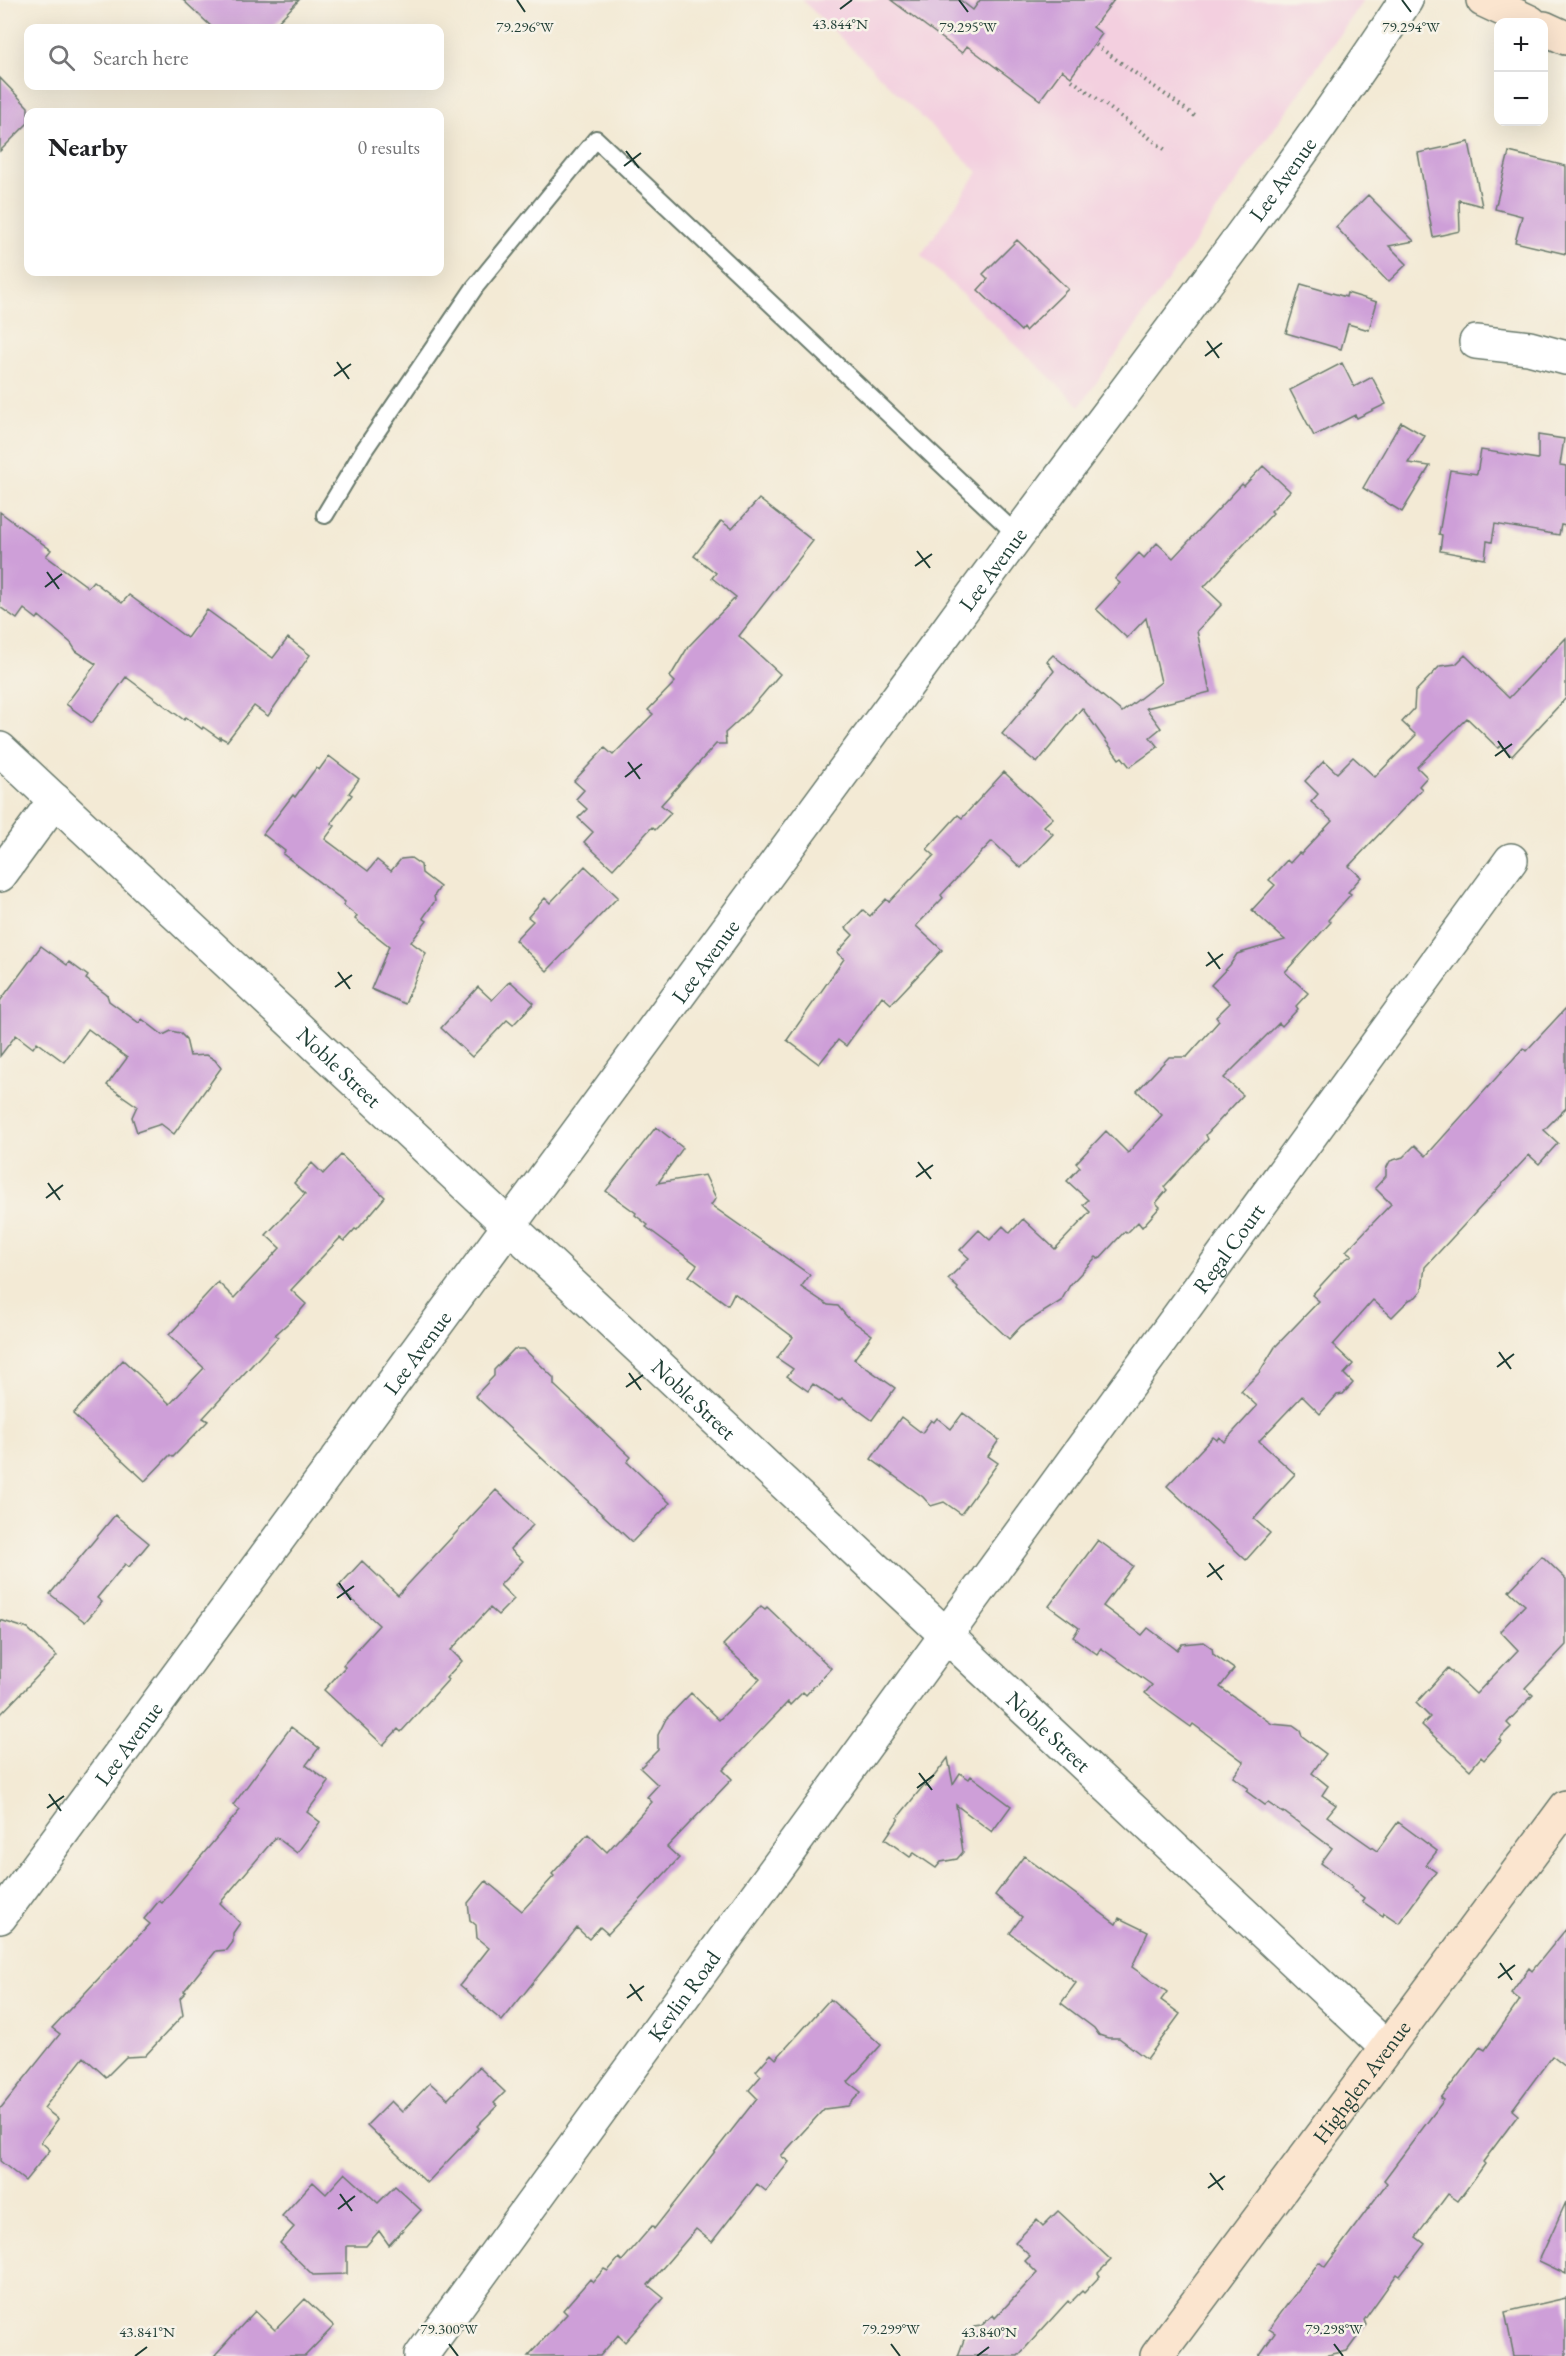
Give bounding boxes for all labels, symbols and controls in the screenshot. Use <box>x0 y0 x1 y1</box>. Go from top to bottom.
text: 43.844°N <box>812 14 868 33</box>
text: 79.296°W <box>496 17 554 36</box>
text: 79.295°W <box>939 17 997 36</box>
text: 79.294°W <box>1382 17 1440 36</box>
map controls <box>1494 18 1548 126</box>
button: + <box>1494 18 1548 72</box>
search box <box>24 24 444 90</box>
icon: search <box>45 41 78 74</box>
text: Search here <box>93 43 188 72</box>
button: − <box>1494 72 1548 126</box>
text: Nearby <box>48 130 128 164</box>
street label: Lee Avenue <box>1243 131 1323 227</box>
text: 0 results <box>357 134 420 160</box>
street label: Lee Avenue <box>952 521 1034 617</box>
street label: Lee Avenue <box>665 913 746 1009</box>
street label: Noble Street <box>290 1020 388 1114</box>
street label: Regal Court <box>1186 1197 1271 1299</box>
street label: Lee Avenue <box>377 1304 458 1400</box>
street label: Noble Street <box>645 1353 742 1446</box>
street label: Noble Street <box>1000 1685 1097 1779</box>
street label: Lee Avenue <box>88 1695 170 1791</box>
street label: Kevlin Road <box>641 1944 727 2047</box>
street label: Highglen Avenue <box>1306 2014 1417 2150</box>
text: 79.300°W <box>420 2319 478 2338</box>
text: 79.299°W <box>862 2319 920 2338</box>
text: 79.298°W <box>1305 2319 1363 2338</box>
text: 43.841°N <box>119 2322 175 2341</box>
text: 43.840°N <box>961 2322 1017 2341</box>

